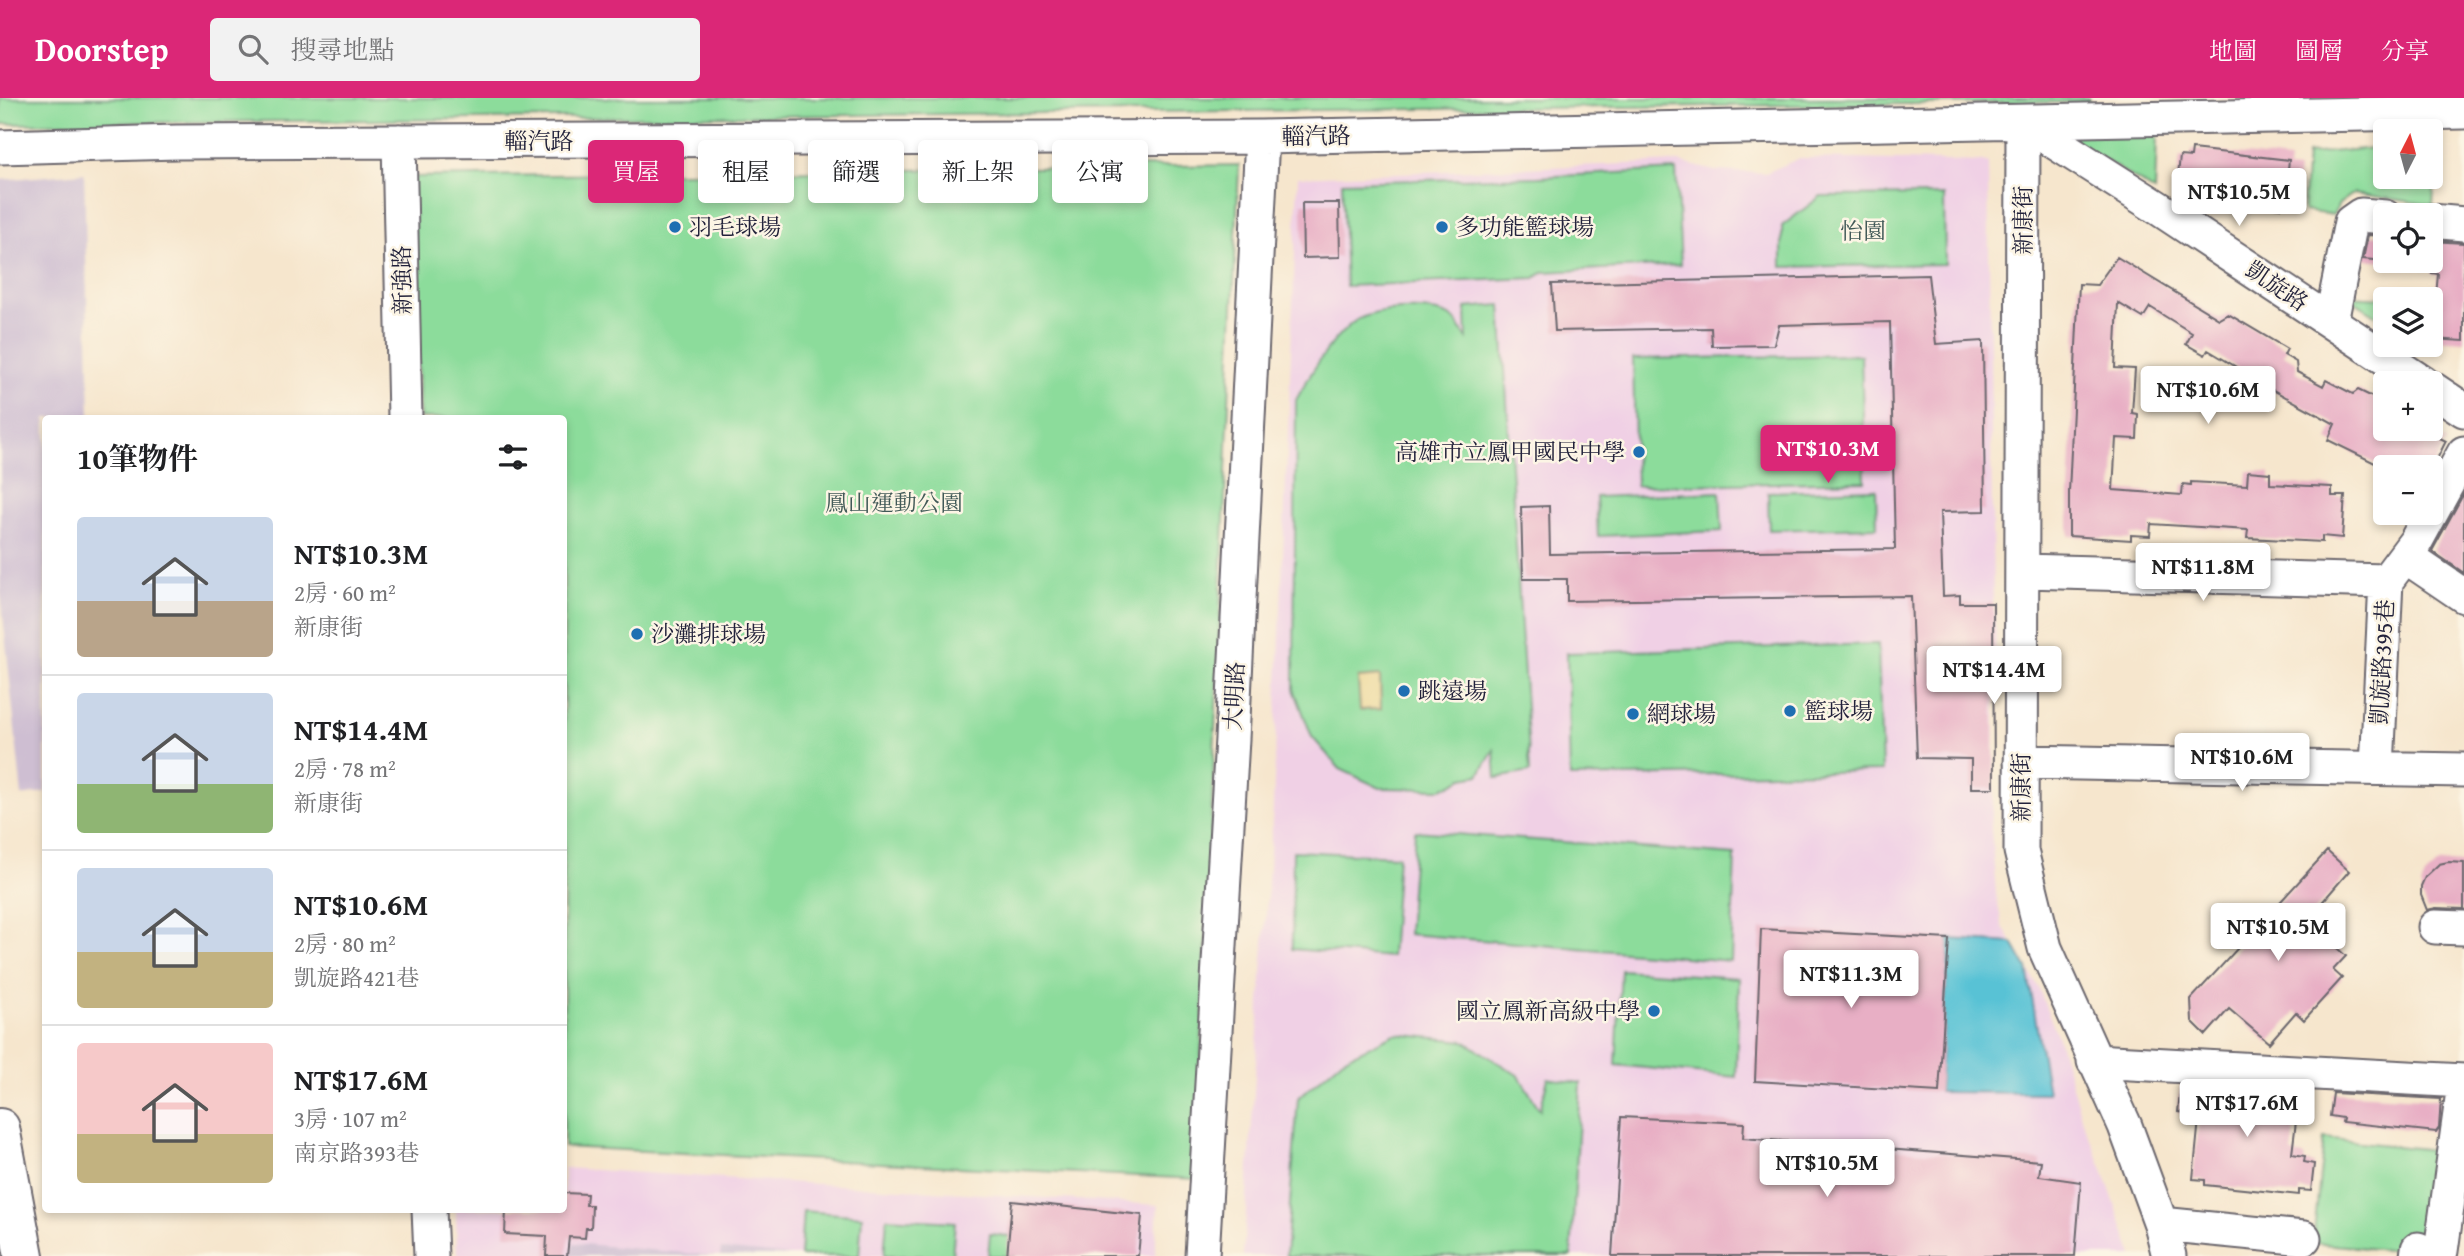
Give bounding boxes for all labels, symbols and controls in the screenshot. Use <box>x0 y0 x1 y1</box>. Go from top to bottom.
search box <box>210 18 700 81</box>
text: Doorstep <box>35 25 168 73</box>
icon: search <box>234 30 272 68</box>
text: 搜尋地點 <box>290 30 394 69</box>
text: 地圖 <box>2209 33 2257 68</box>
text: 圖層 <box>2295 33 2343 68</box>
text: 分享 <box>2381 33 2429 68</box>
street label: 輜汽路 <box>1281 118 1351 153</box>
north arrow <box>2373 119 2443 189</box>
map controls <box>2373 119 2443 525</box>
street label: 輜汽路 <box>505 124 574 157</box>
chip: 買屋 <box>588 140 684 203</box>
chip: 租屋 <box>698 140 794 203</box>
chip: 篩選 <box>808 140 904 203</box>
chip: 新上架 <box>918 140 1038 203</box>
chip: 公寓 <box>1052 140 1148 203</box>
pin: NT$10.5M <box>2167 169 2311 228</box>
text: NT$10.5M <box>2188 174 2290 207</box>
street label: 新康街 <box>2006 186 2039 255</box>
button: locate <box>2373 203 2443 273</box>
place label: 羽毛球場 <box>689 210 781 243</box>
place label: 多功能籃球場 <box>1456 210 1594 243</box>
park label: 怡園 <box>1840 214 1886 247</box>
marker: 羽毛球場 <box>667 219 683 235</box>
marker: 多功能籃球場 <box>1434 219 1450 235</box>
street label: 新強路 <box>384 245 419 315</box>
street label: 凱旋路 <box>2239 253 2315 319</box>
button: layers <box>2373 287 2443 357</box>
pin: NT$10.6M <box>2136 366 2280 426</box>
button: + <box>2373 371 2443 441</box>
text: NT$10.6M <box>2157 372 2259 405</box>
pin: NT$10.3M <box>1756 426 1900 485</box>
text: NT$10.3M <box>1777 431 1879 464</box>
place label: 高雄市立鳳甲國民中學 <box>1395 435 1625 468</box>
text: 10筆物件 <box>77 436 198 480</box>
icon: filters <box>494 438 532 476</box>
marker: 高雄市立鳳甲國民中學 <box>1631 444 1647 460</box>
button: − <box>2373 455 2443 525</box>
park label: 鳳山運動公園 <box>825 486 963 519</box>
text: NT$10.3M <box>294 531 428 575</box>
pin: NT$11.8M <box>2131 544 2275 603</box>
icon: home <box>133 545 217 629</box>
text: NT$11.8M <box>2152 549 2254 582</box>
text: 2房 · 60 m² <box>294 576 396 609</box>
street label: 凱旋路395巷 <box>2362 599 2401 725</box>
text: 新康街 <box>294 610 363 643</box>
place label: 沙灘排球場 <box>651 617 766 650</box>
marker: 沙灘排球場 <box>629 626 645 642</box>
pin: NT$14.4M <box>1922 646 2066 706</box>
text: NT$14.4M <box>1943 652 2045 685</box>
street label: 大明路 <box>1215 661 1252 731</box>
place label: 跳遠場 <box>1418 674 1487 707</box>
marker: 跳遠場 <box>1396 683 1412 699</box>
place label: 籃球場 <box>1804 694 1873 727</box>
place label: 網球場 <box>1647 697 1716 730</box>
marker: 籃球場 <box>1782 703 1798 719</box>
marker: 網球場 <box>1625 706 1641 722</box>
text: NT$14.4M <box>294 707 428 751</box>
icon: home <box>133 721 217 805</box>
pin: NT$10.6M <box>2170 734 2314 793</box>
text: NT$10.6M <box>2191 739 2293 772</box>
text: 2房 · 78 m² <box>294 752 396 785</box>
street label: 新康街 <box>2004 753 2037 822</box>
text: 新康街 <box>294 786 363 819</box>
text: NT$10.6M <box>294 882 428 926</box>
icon: home <box>133 896 217 980</box>
pin: NT$10.5M <box>2206 904 2350 963</box>
text: NT$10.5M <box>2227 909 2329 942</box>
text: 2房 · 80 m² <box>294 927 396 960</box>
pin: NT$11.3M <box>1779 950 1923 1010</box>
text: NT$11.3M <box>1800 956 1902 989</box>
text: 凱旋路421巷 <box>294 961 419 994</box>
place label: 國立鳳新高級中學 <box>1456 994 1640 1027</box>
marker: 國立鳳新高級中學 <box>1646 1003 1662 1019</box>
text: NT$17.6M <box>294 1057 428 1101</box>
icon: home <box>133 1071 217 1155</box>
pin: NT$17.6M <box>2175 1080 2319 1139</box>
text: NT$17.6M <box>2196 1085 2298 1118</box>
text: 3房 · 107 m² <box>294 1102 407 1135</box>
text: 南京路393巷 <box>294 1136 419 1169</box>
pin: NT$10.5M <box>1755 1140 1899 1199</box>
text: NT$10.5M <box>1776 1145 1878 1178</box>

